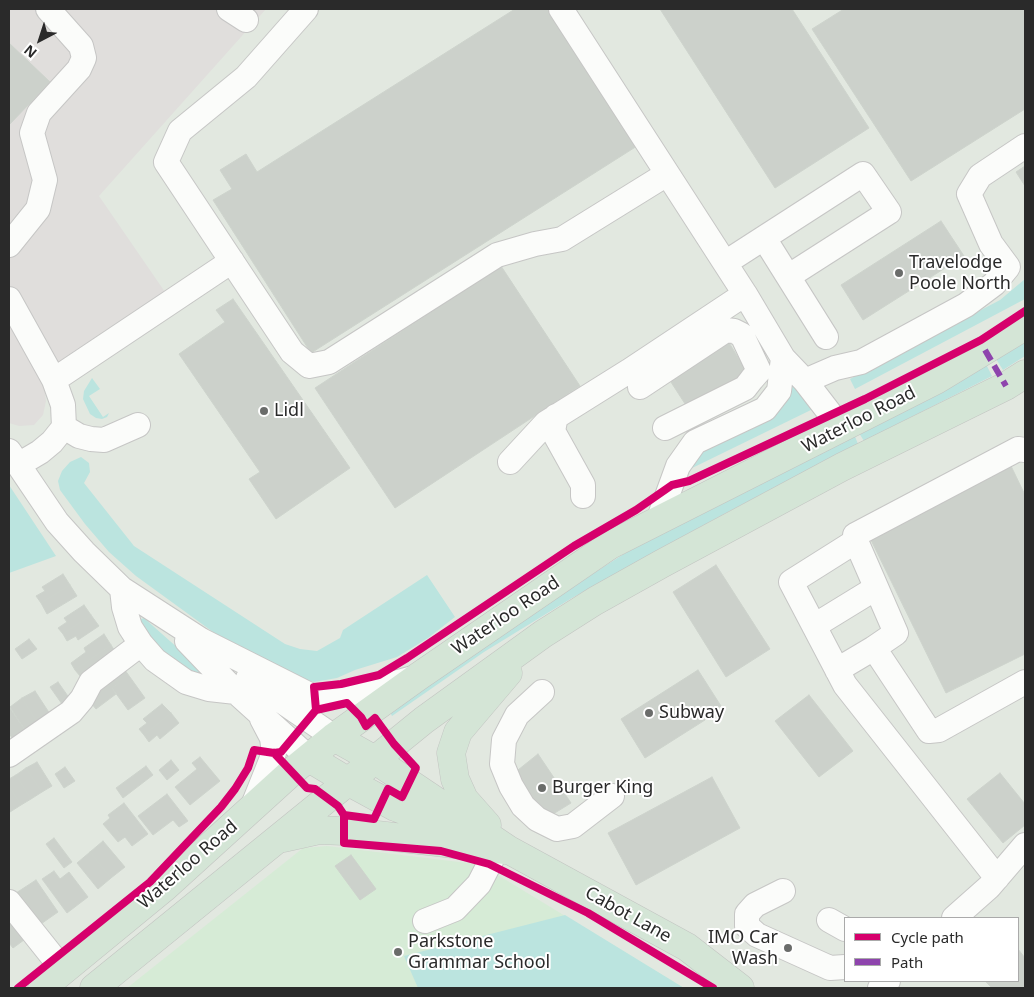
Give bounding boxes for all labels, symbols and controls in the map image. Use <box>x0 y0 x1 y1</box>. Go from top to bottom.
north arrow <box>15 15 65 65</box>
text: N <box>20 41 41 63</box>
place label: Travelodge Poole North <box>909 252 1011 294</box>
marker: Travelodge Poole North <box>893 267 905 279</box>
street label: Waterloo Road <box>798 382 920 458</box>
place label: Lidl <box>274 400 304 422</box>
marker: Lidl <box>258 405 270 417</box>
street label: Waterloo Road <box>448 572 564 660</box>
place label: Subway <box>659 702 724 724</box>
marker: Subway <box>643 707 655 719</box>
place label: Burger King <box>552 777 653 799</box>
marker: Burger King <box>536 782 548 794</box>
street label: Waterloo Road <box>134 816 242 914</box>
street label: Cabot Lane <box>581 882 675 948</box>
legend <box>844 917 1019 982</box>
place label: IMO Car Wash <box>708 927 778 970</box>
text: Cycle path <box>891 927 964 947</box>
place label: Parkstone Grammar School <box>408 931 550 974</box>
marker: IMO Car Wash <box>782 942 794 954</box>
marker: Parkstone Grammar School <box>392 946 404 958</box>
text: Path <box>891 952 923 972</box>

